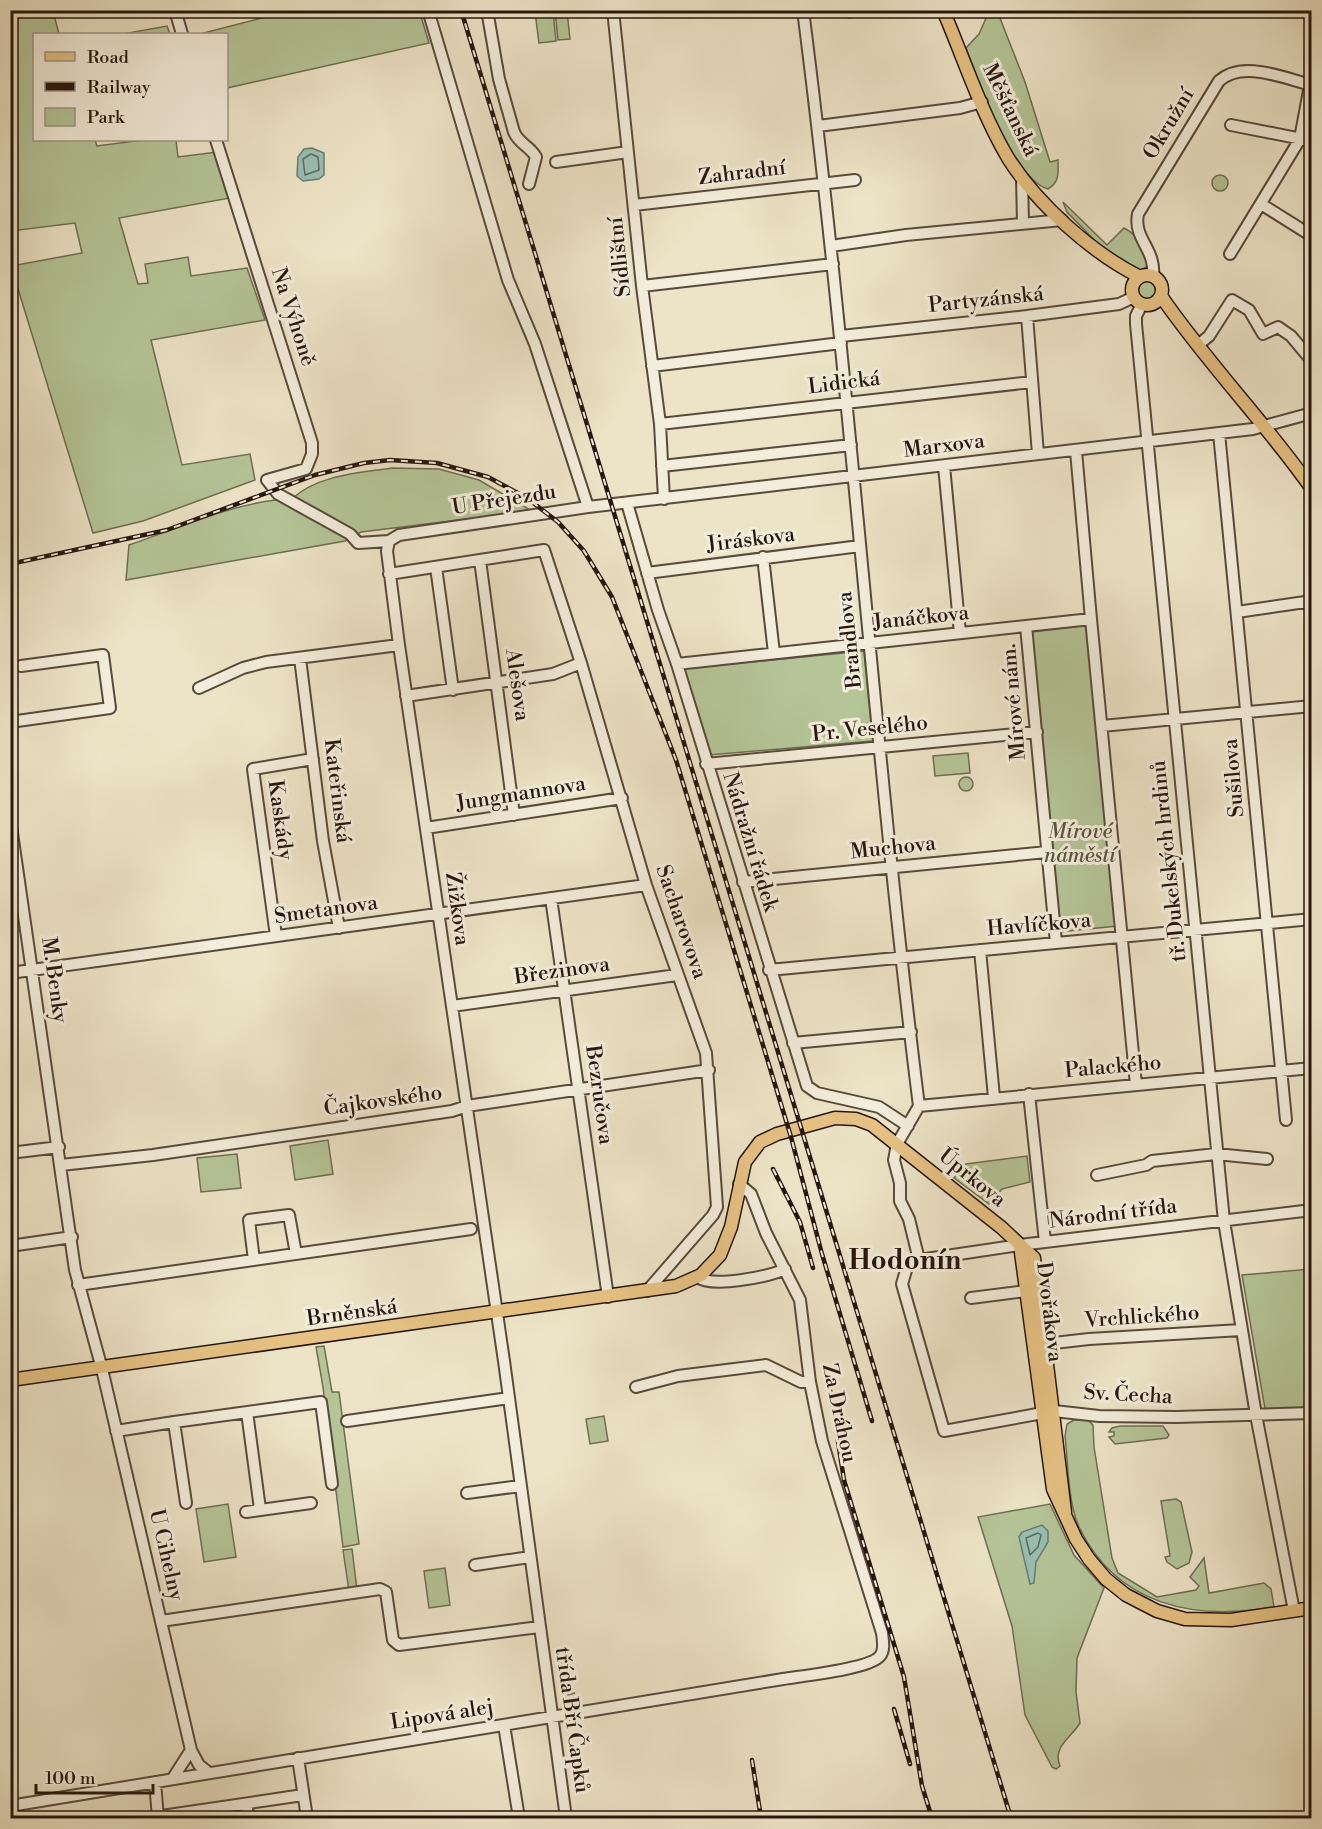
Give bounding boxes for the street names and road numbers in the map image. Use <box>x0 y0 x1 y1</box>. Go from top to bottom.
street label: Měšťanská <box>976 59 1044 161</box>
street label: Okružní <box>1138 83 1201 164</box>
street label: Zahradní <box>697 155 788 191</box>
street label: Sídlištní <box>603 215 637 298</box>
street label: Na Výhoně <box>265 264 321 370</box>
street label: Partyzánská <box>927 281 1045 319</box>
street label: Lidická <box>806 366 882 400</box>
street label: Marxova <box>902 428 986 464</box>
street label: U Přejezdu <box>450 479 558 521</box>
street label: Jiráskova <box>705 522 797 558</box>
street label: Brandlova <box>832 590 868 691</box>
street label: Janáčkova <box>871 600 971 636</box>
street label: Mírové nám. <box>996 643 1032 761</box>
street label: Alešova <box>499 646 535 723</box>
street label: Pr. Veselého <box>811 710 929 748</box>
street label: Kateřinská <box>318 737 356 845</box>
street label: Sušilova <box>1218 737 1250 818</box>
street label: tř. Dukelských hrdinů <box>1145 759 1193 963</box>
street label: Nádražní řádek <box>716 769 784 916</box>
street label: Jungmannova <box>453 771 588 817</box>
street label: Kaskády <box>262 778 299 863</box>
street label: Muchova <box>849 831 937 865</box>
street label: Sacharovova <box>649 862 713 983</box>
street label: Žižkova <box>439 870 477 948</box>
street label: Smetanova <box>273 890 380 930</box>
street label: Havlíčkova <box>986 907 1093 943</box>
street label: M. Benky <box>35 935 73 1025</box>
street label: Březinova <box>512 951 612 991</box>
street label: Bezručova <box>579 1043 619 1147</box>
street label: Palackého <box>1064 1050 1162 1084</box>
street label: Čajkovského <box>322 1077 444 1122</box>
street label: Úprkova <box>933 1141 1013 1213</box>
street label: Národní třída <box>1048 1193 1179 1235</box>
street label: Dvořákova <box>1030 1260 1068 1364</box>
street label: Brněnská <box>304 1294 399 1332</box>
street label: Vrchlického <box>1083 1300 1200 1334</box>
street label: Za Dráhou <box>816 1361 862 1465</box>
street label: Sv. Čecha <box>1083 1377 1174 1410</box>
street label: U Cihelny <box>143 1507 189 1604</box>
street label: třída Bří Čapků <box>549 1645 598 1795</box>
street label: Lipová alej <box>389 1694 495 1736</box>

